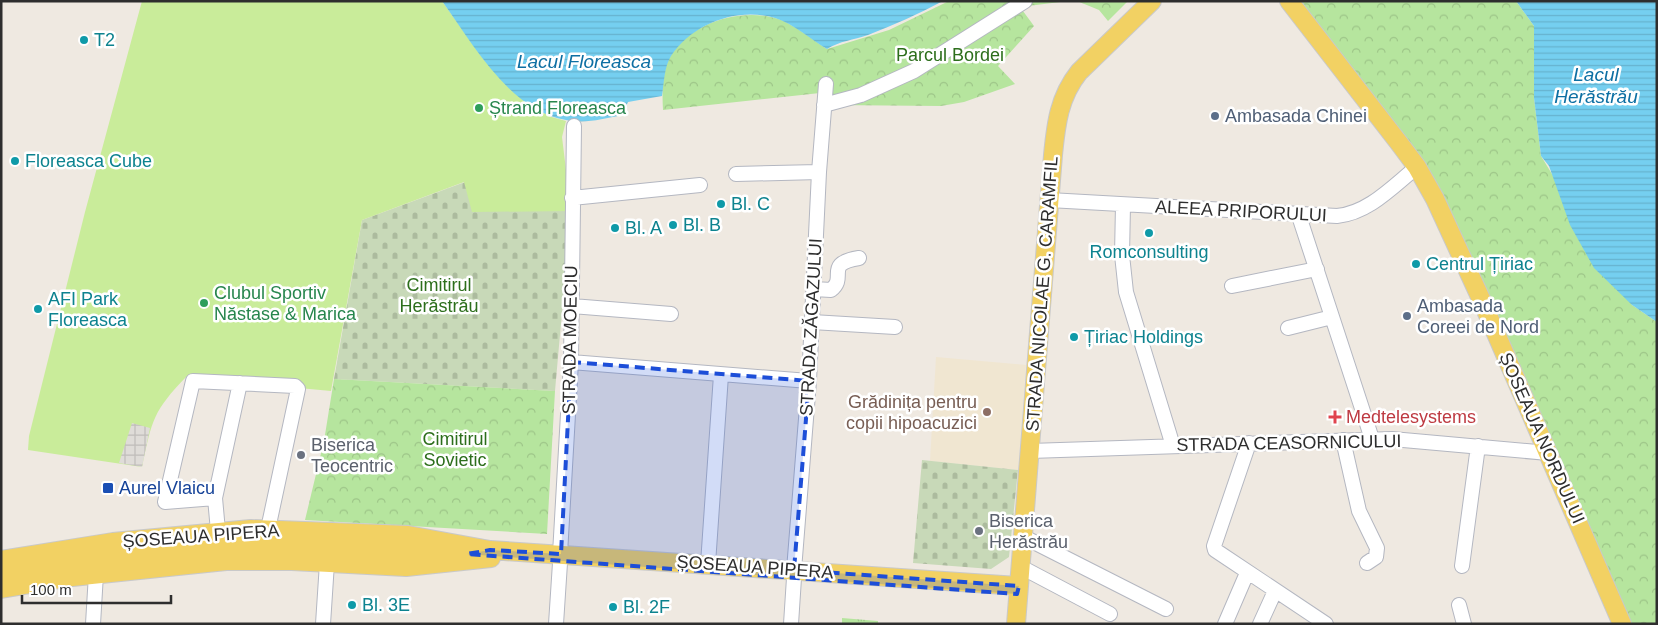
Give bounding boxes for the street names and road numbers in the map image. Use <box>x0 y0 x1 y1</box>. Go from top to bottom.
street label: STRADA NICOLAE G. CARAMFIL <box>1022 156 1062 432</box>
street label: ALEEA PRIPORULUI <box>1155 197 1327 225</box>
street label: STRADA ZĂGAZULUI <box>796 238 826 416</box>
street label: STRADA MOECIU <box>559 265 581 415</box>
street label: ȘOSEAUA NORDULUI <box>1495 349 1589 527</box>
street label: STRADA CEASORNICULUI <box>1176 431 1402 455</box>
street label: ȘOSEAUA PIPERA <box>122 521 280 551</box>
street label: ȘOSEAUA PIPERA <box>676 552 834 582</box>

